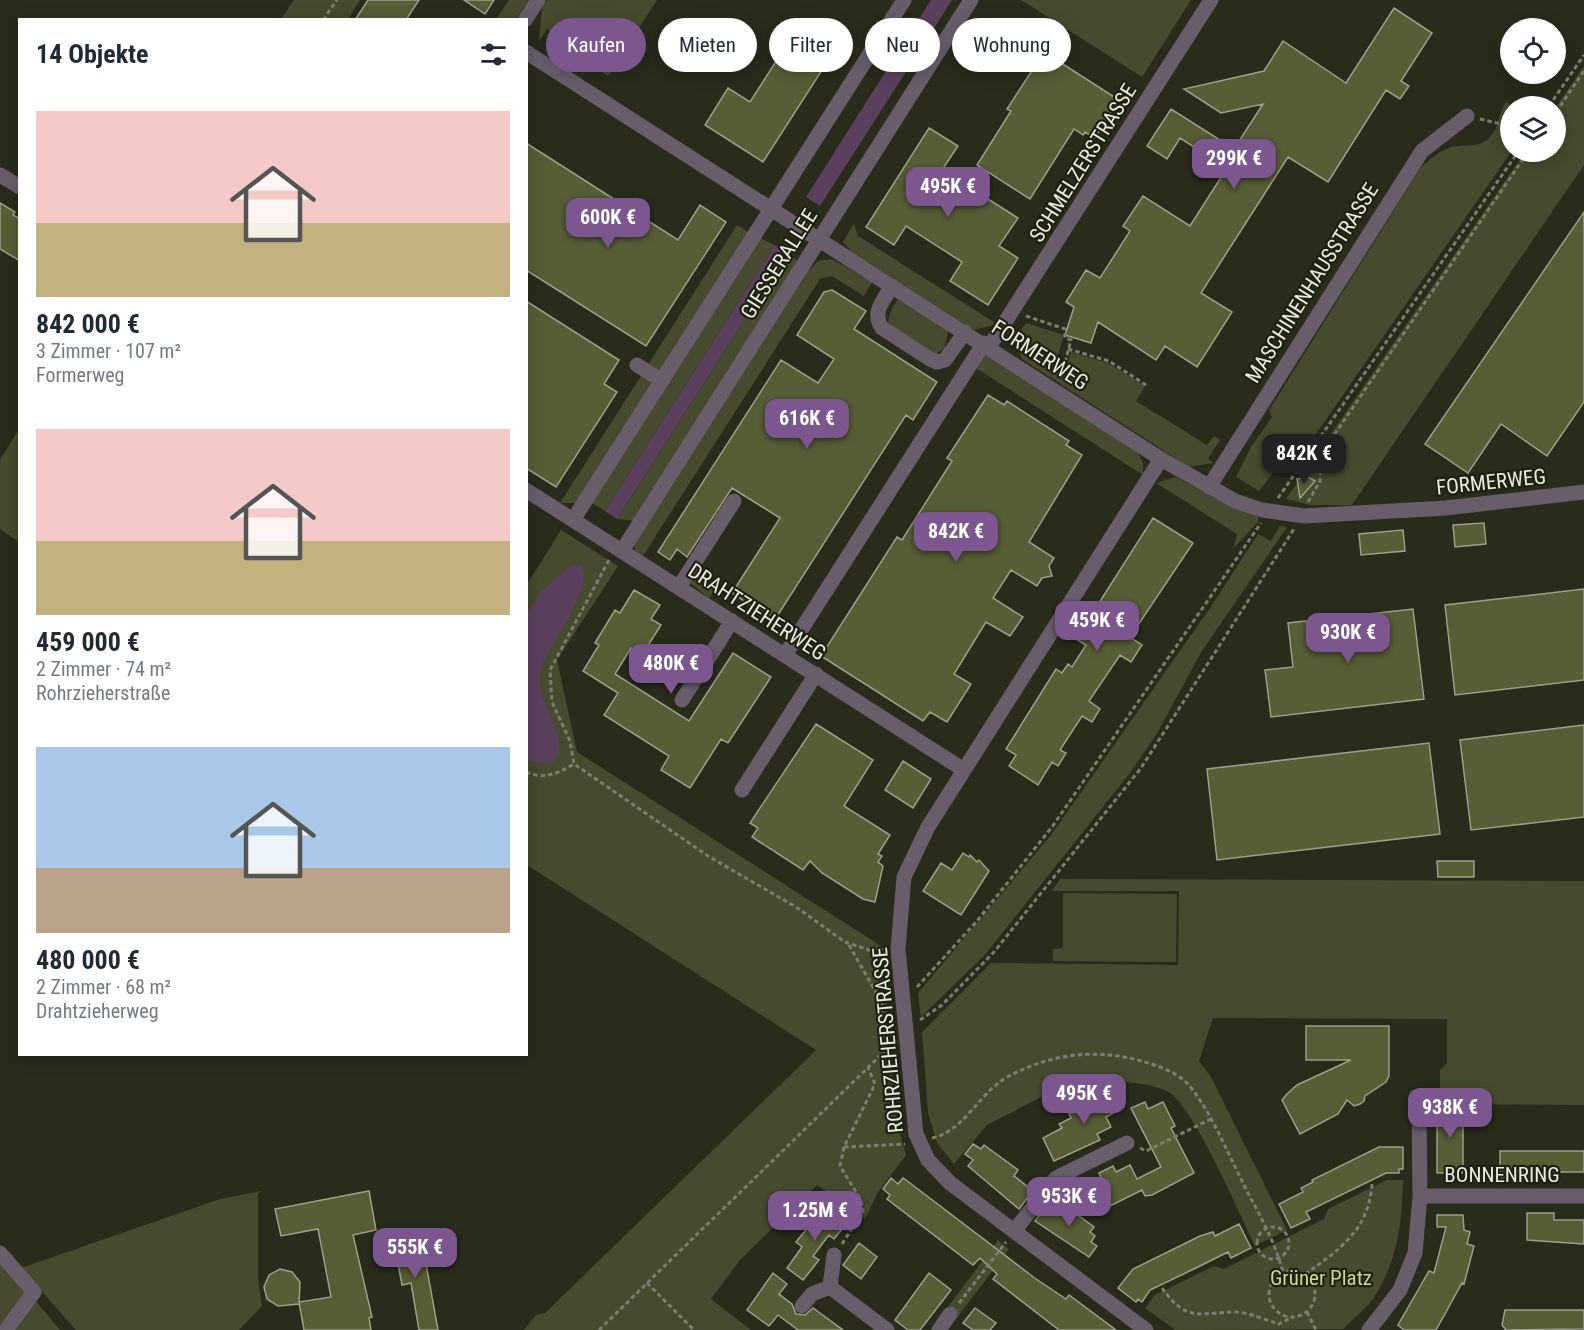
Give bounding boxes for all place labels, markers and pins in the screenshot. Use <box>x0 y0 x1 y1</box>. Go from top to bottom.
pin: 299K € <box>1185 139 1283 190</box>
pin: 495K € <box>899 167 997 218</box>
pin: 600K € <box>559 198 657 249</box>
pin: 616K € <box>758 399 856 450</box>
pin: 842K € <box>1255 434 1353 485</box>
pin: 842K € <box>907 512 1005 563</box>
pin: 459K € <box>1048 601 1146 652</box>
pin: 930K € <box>1299 613 1397 664</box>
pin: 480K € <box>622 644 720 695</box>
pin: 495K € <box>1035 1074 1133 1125</box>
pin: 938K € <box>1401 1088 1499 1139</box>
pin: 953K € <box>1020 1177 1118 1228</box>
pin: 1.25M € <box>760 1191 870 1242</box>
pin: 555K € <box>366 1228 464 1279</box>

